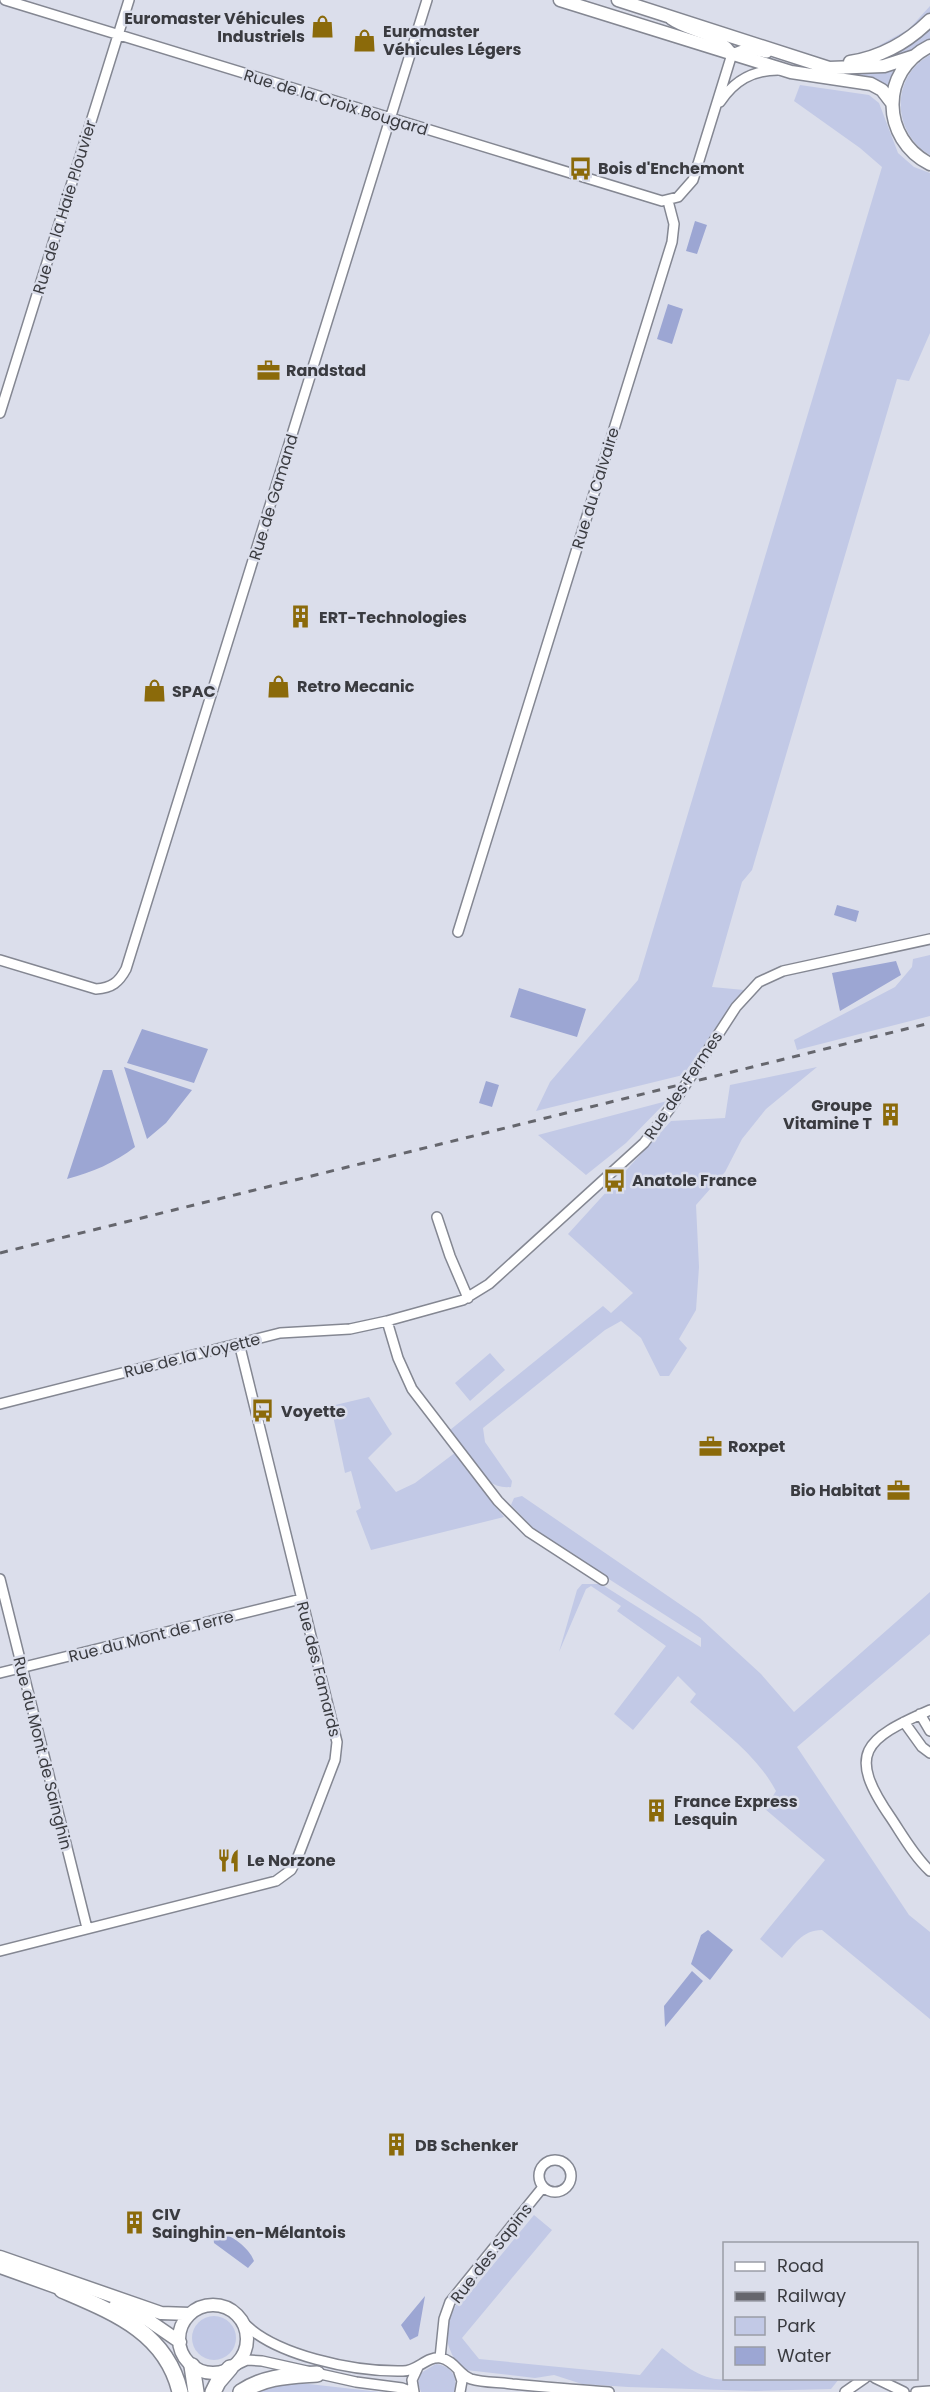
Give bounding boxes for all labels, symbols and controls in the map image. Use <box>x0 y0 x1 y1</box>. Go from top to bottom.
place label: Euromaster Véhicules Industriels <box>124 7 305 48</box>
shop icon: Euromaster Véhicules Industriels <box>310 14 336 40</box>
place label: Euromaster Véhicules Légers <box>383 20 521 61</box>
shop icon: Euromaster Véhicules Légers <box>352 27 378 53</box>
street label: Rue de la Croix Bougard <box>241 64 431 141</box>
street label: Rue de la Haie Plouvier <box>27 117 102 297</box>
bus stop icon: Bois d'Enchemont <box>567 155 593 181</box>
place label: Bois d'Enchemont <box>598 157 744 180</box>
office icon: Randstad <box>255 357 281 383</box>
place label: Randstad <box>286 359 366 382</box>
street label: Rue du Calvaire <box>566 424 625 552</box>
street label: Rue de Gamand <box>243 431 304 563</box>
building icon: ERT-Technologies <box>288 604 314 630</box>
place label: ERT-Technologies <box>319 606 467 629</box>
shop icon: Retro Mecanic <box>266 673 292 699</box>
place label: Retro Mecanic <box>297 675 415 698</box>
shop icon: SPAC <box>141 678 167 704</box>
place label: SPAC <box>172 680 216 703</box>
street label: Rue des Fermes <box>639 1027 728 1144</box>
place label: Groupe Vitamine T <box>783 1094 873 1135</box>
building icon: Groupe Vitamine T <box>877 1101 903 1127</box>
bus stop icon: Anatole France <box>601 1167 627 1193</box>
place label: Anatole France <box>632 1169 757 1192</box>
street label: Rue de la Voyette <box>122 1327 263 1384</box>
bus stop icon: Voyette <box>250 1398 276 1424</box>
place label: Voyette <box>281 1400 346 1423</box>
office icon: Roxpet <box>697 1433 723 1459</box>
place label: Roxpet <box>728 1435 785 1458</box>
office icon: Bio Habitat <box>886 1477 912 1503</box>
place label: Bio Habitat <box>790 1479 881 1502</box>
street label: Rue des Famards <box>291 1599 346 1739</box>
street label: Rue du Mont de Terre <box>66 1605 236 1668</box>
street label: Rue du Mont de Sainghin <box>7 1654 78 1852</box>
place label: France Express Lesquin <box>674 1790 798 1831</box>
building icon: France Express Lesquin <box>643 1797 669 1823</box>
restaurant icon: Le Norzone <box>216 1847 242 1873</box>
place label: Le Norzone <box>247 1849 336 1872</box>
building icon: DB Schenker <box>384 2132 410 2158</box>
place label: DB Schenker <box>415 2134 518 2157</box>
street label: Rue des Sapins <box>445 2199 538 2308</box>
place label: CIV Sainghin-en-Mélantois <box>152 2203 346 2244</box>
building icon: CIV Sainghin-en-Mélantois <box>121 2210 147 2236</box>
legend <box>723 2242 918 2380</box>
text: Road <box>777 2253 824 2278</box>
text: Railway <box>777 2283 846 2308</box>
text: Park <box>777 2313 816 2338</box>
text: Water <box>777 2343 831 2368</box>

